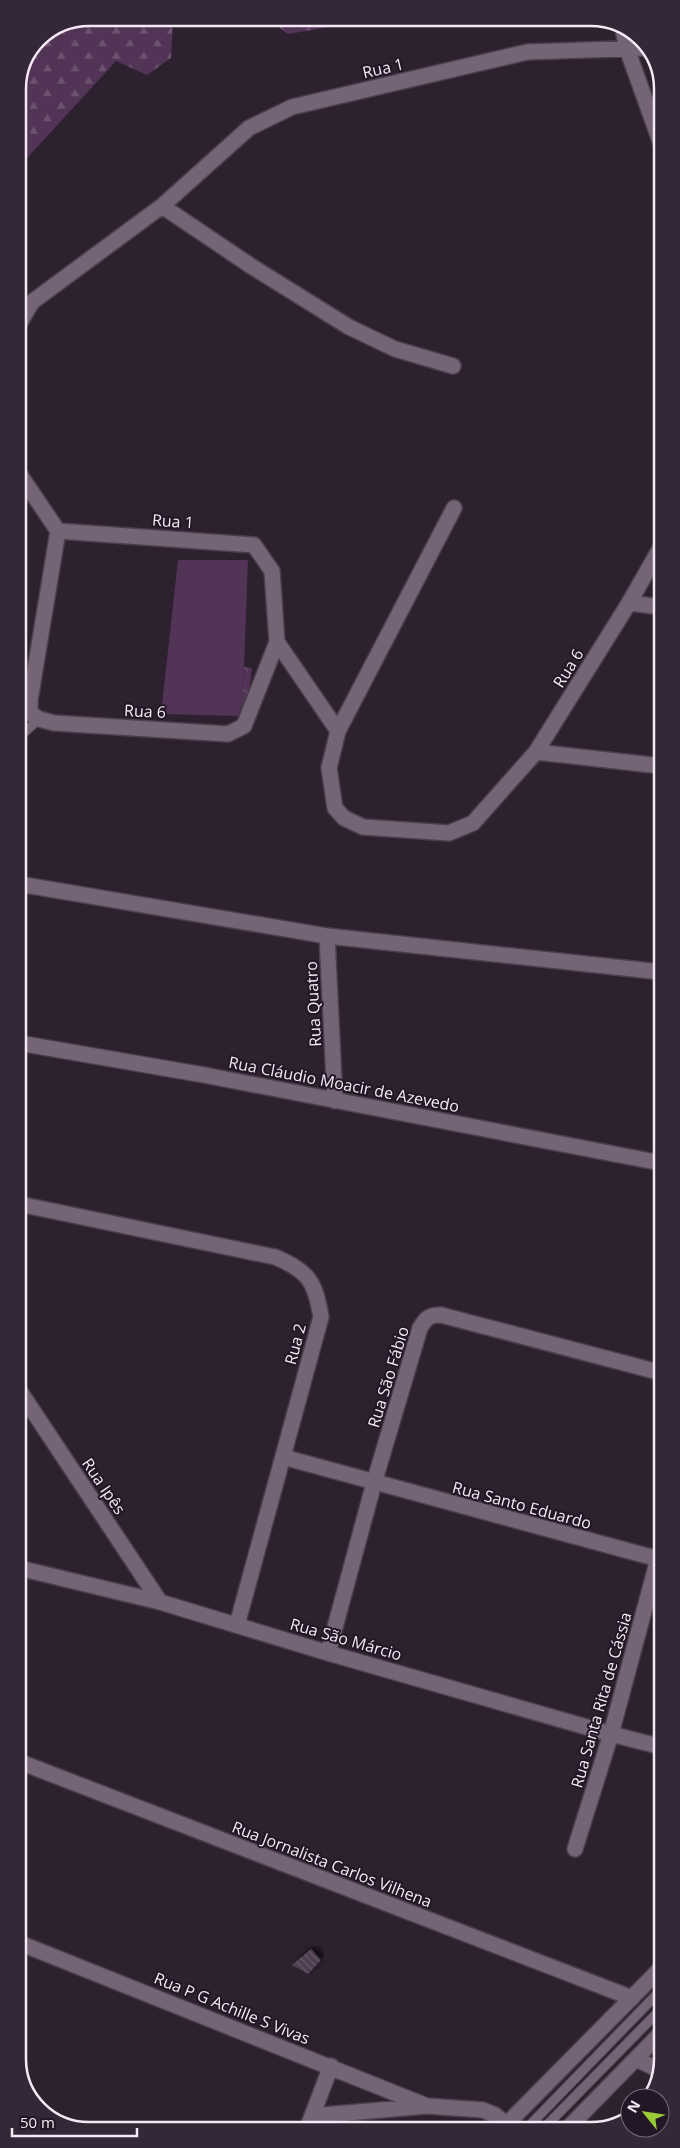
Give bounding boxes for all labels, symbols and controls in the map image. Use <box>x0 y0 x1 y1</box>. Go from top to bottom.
street label: Rua 1 <box>360 53 406 83</box>
street label: Rua 1 <box>151 509 195 533</box>
street label: Rua 6 <box>548 644 588 692</box>
street label: Rua 6 <box>124 699 166 723</box>
street label: Rua Quatro <box>300 961 326 1047</box>
street label: Rua Cláudio Moacir de Azevedo <box>227 1051 461 1117</box>
street label: Rua 2 <box>279 1321 311 1367</box>
street label: Rua São Fábio <box>362 1324 414 1430</box>
street label: Rua Ipês <box>77 1453 131 1519</box>
street label: Rua Santo Eduardo <box>450 1476 594 1534</box>
street label: Rua Santa Rita de Cássia <box>565 1610 637 1790</box>
street label: Rua São Márcio <box>288 1613 404 1665</box>
street label: Rua Jornalista Carlos Vilhena <box>229 1816 435 1912</box>
street label: Rua P G Achille S Vivas <box>151 1967 313 2049</box>
north arrow <box>620 2088 670 2138</box>
text: N <box>622 2097 644 2116</box>
scale bar <box>12 2106 138 2138</box>
text: 50 m <box>20 2112 55 2132</box>

